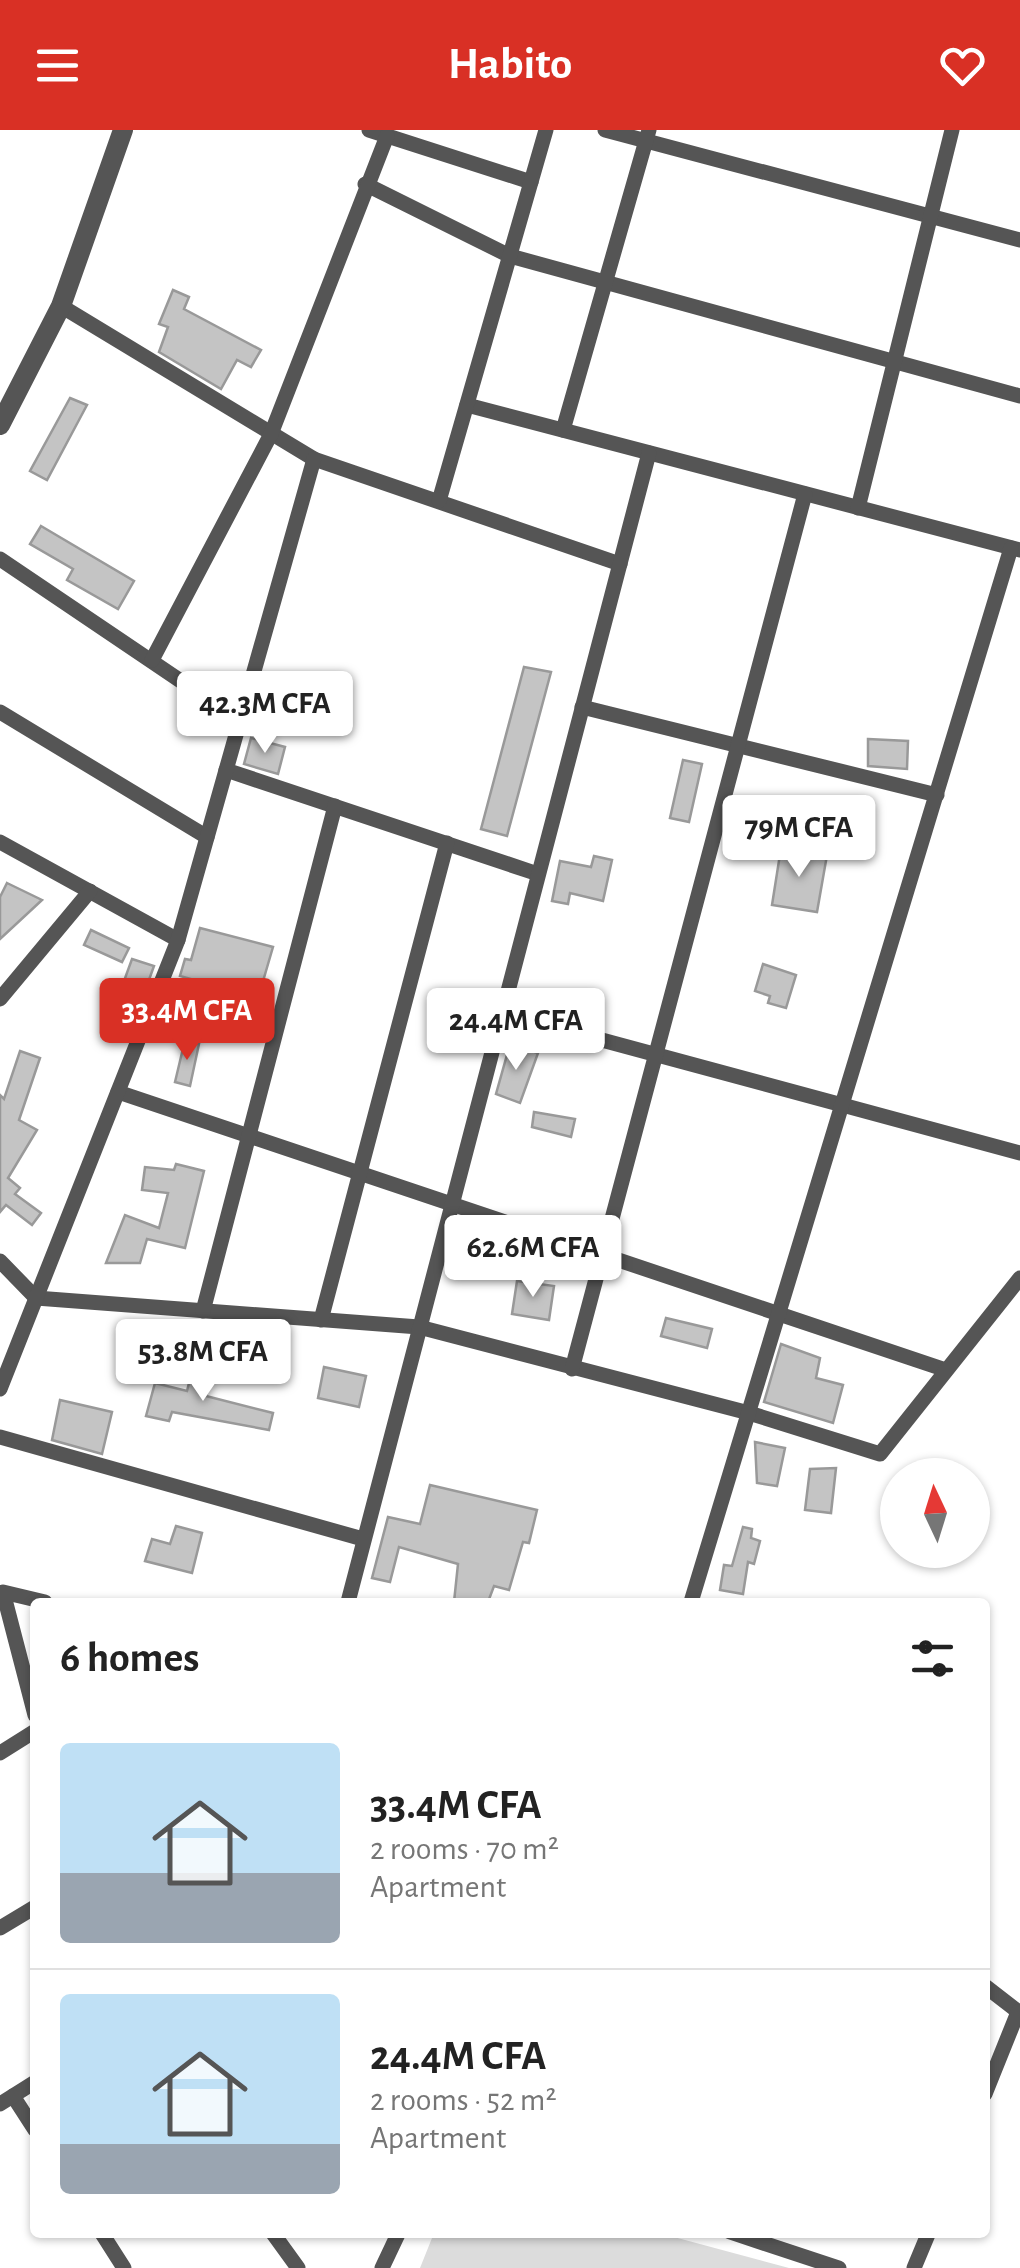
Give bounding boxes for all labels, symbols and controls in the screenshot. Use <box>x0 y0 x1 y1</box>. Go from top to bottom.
icon: menu <box>30 38 85 93</box>
icon: heart <box>935 38 990 93</box>
text: Habito <box>448 42 572 87</box>
pin: 42.3M CFA <box>151 671 379 756</box>
text: 42.3M CFA <box>199 687 331 719</box>
pin: 79M CFA <box>707 795 891 880</box>
text: 79M CFA <box>744 811 854 843</box>
pin: 33.4M CFA <box>73 978 301 1063</box>
pin: 24.4M CFA <box>402 988 630 1073</box>
text: 33.4M CFA <box>122 994 252 1026</box>
text: 24.4M CFA <box>449 1004 583 1036</box>
pin: 62.6M CFA <box>419 1215 647 1300</box>
text: 62.6M CFA <box>466 1231 600 1263</box>
pin: 53.8M CFA <box>89 1319 317 1404</box>
text: 53.8M CFA <box>138 1335 268 1367</box>
north arrow <box>880 1458 990 1568</box>
map controls <box>880 1458 990 1568</box>
icon: filters <box>905 1631 960 1686</box>
text: 6 homes <box>60 1637 199 1679</box>
icon: home <box>140 1783 260 1903</box>
text: 33.4M CFA <box>370 1784 542 1826</box>
text: 2 rooms · 70 m² <box>370 1833 559 1865</box>
text: Apartment <box>370 1871 506 1903</box>
icon: home <box>140 2034 260 2154</box>
text: 24.4M CFA <box>370 2035 546 2077</box>
text: 2 rooms · 52 m² <box>370 2084 557 2116</box>
text: Apartment <box>370 2122 506 2154</box>

